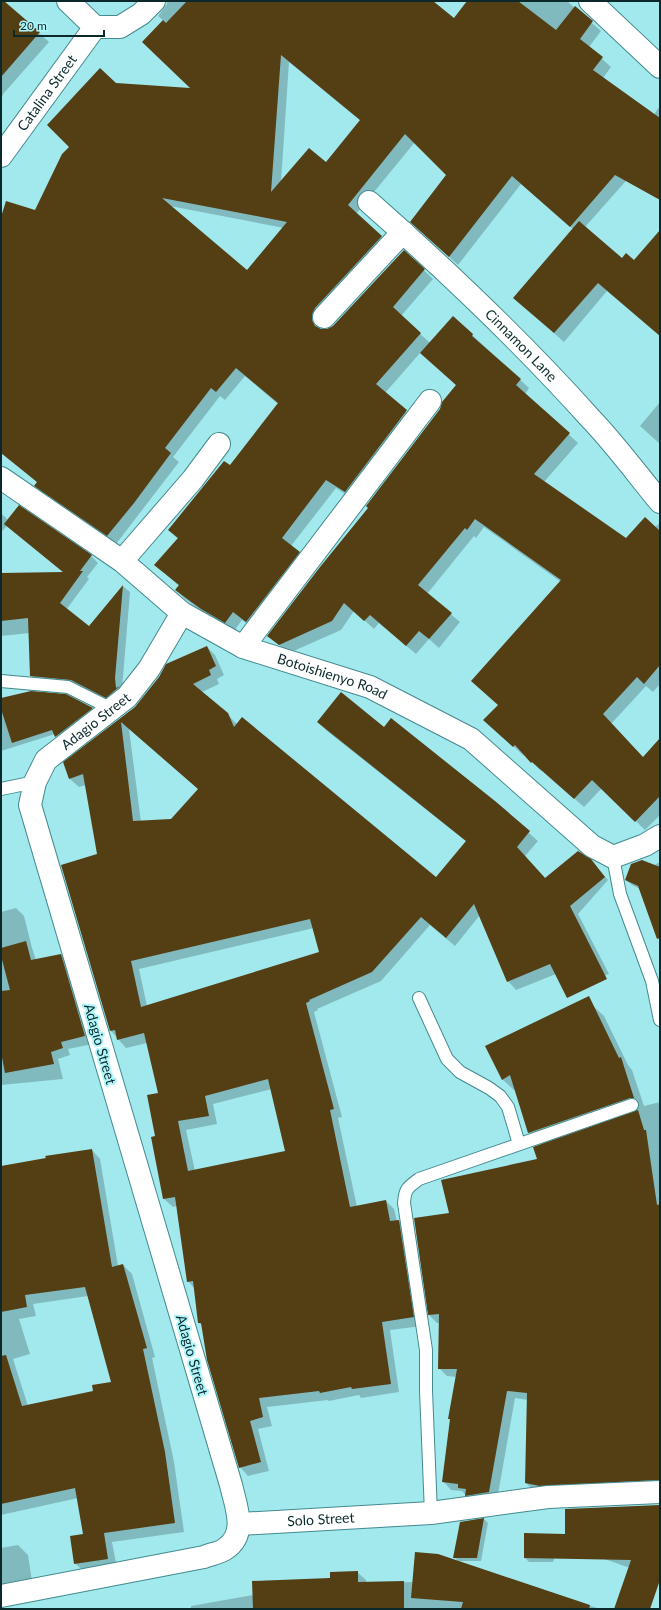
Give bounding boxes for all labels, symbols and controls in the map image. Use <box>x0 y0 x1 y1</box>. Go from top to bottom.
scale bar <box>14 12 104 38</box>
text: 20 m <box>20 18 47 33</box>
street label: Catalina Street <box>13 51 80 134</box>
street label: Cinnamon Lane <box>482 305 561 385</box>
street label: Botoishienyo Road <box>275 649 390 703</box>
street label: Adagio Street <box>57 689 133 753</box>
street label: Adagio Street <box>81 1002 120 1086</box>
street label: Adagio Street <box>173 1313 212 1397</box>
street label: Solo Street <box>287 1508 355 1529</box>

